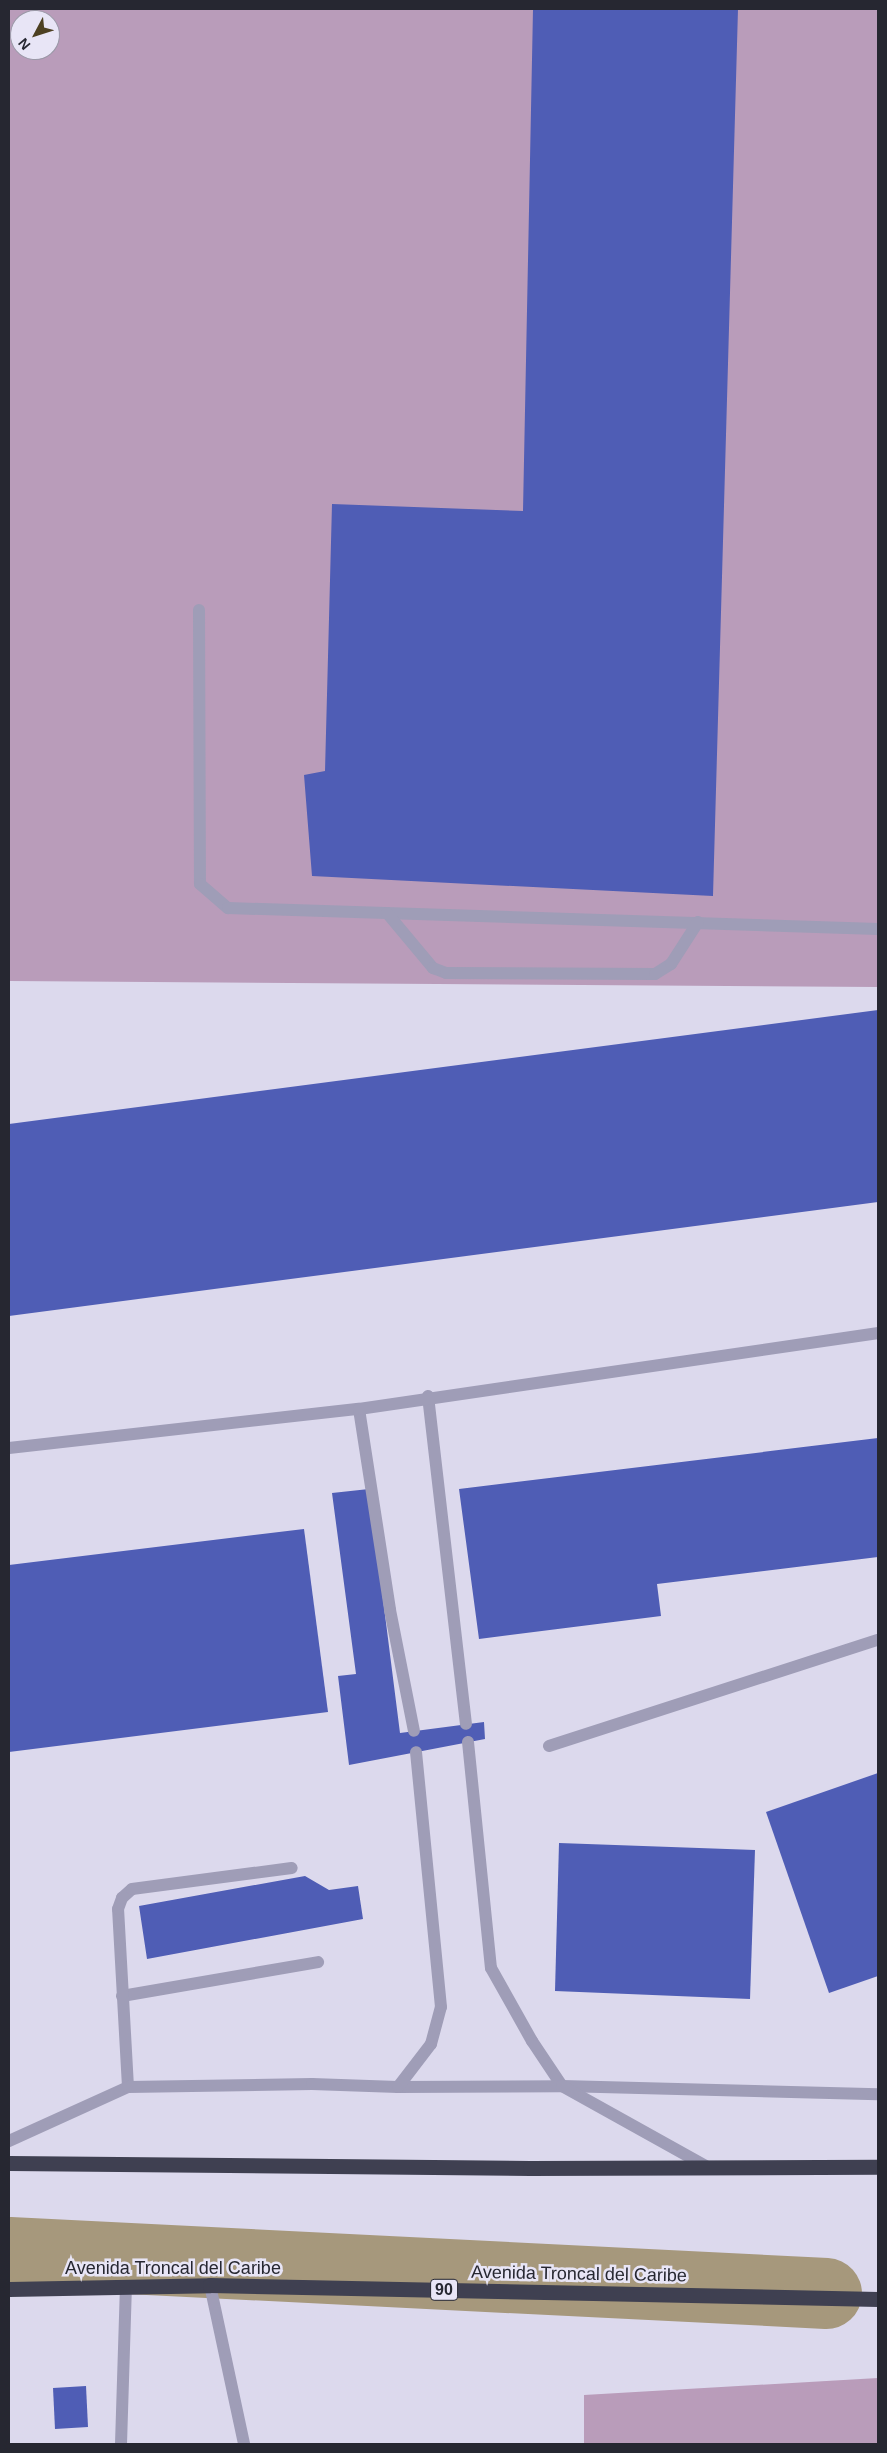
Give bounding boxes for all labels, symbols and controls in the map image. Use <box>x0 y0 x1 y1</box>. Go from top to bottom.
north arrow <box>10 10 60 60</box>
text: N <box>15 35 34 53</box>
street label: Avenida Troncal del Caribe <box>65 2257 281 2279</box>
street label: Avenida Troncal del Caribe <box>471 2261 687 2287</box>
road number: 90 <box>429 2276 459 2304</box>

